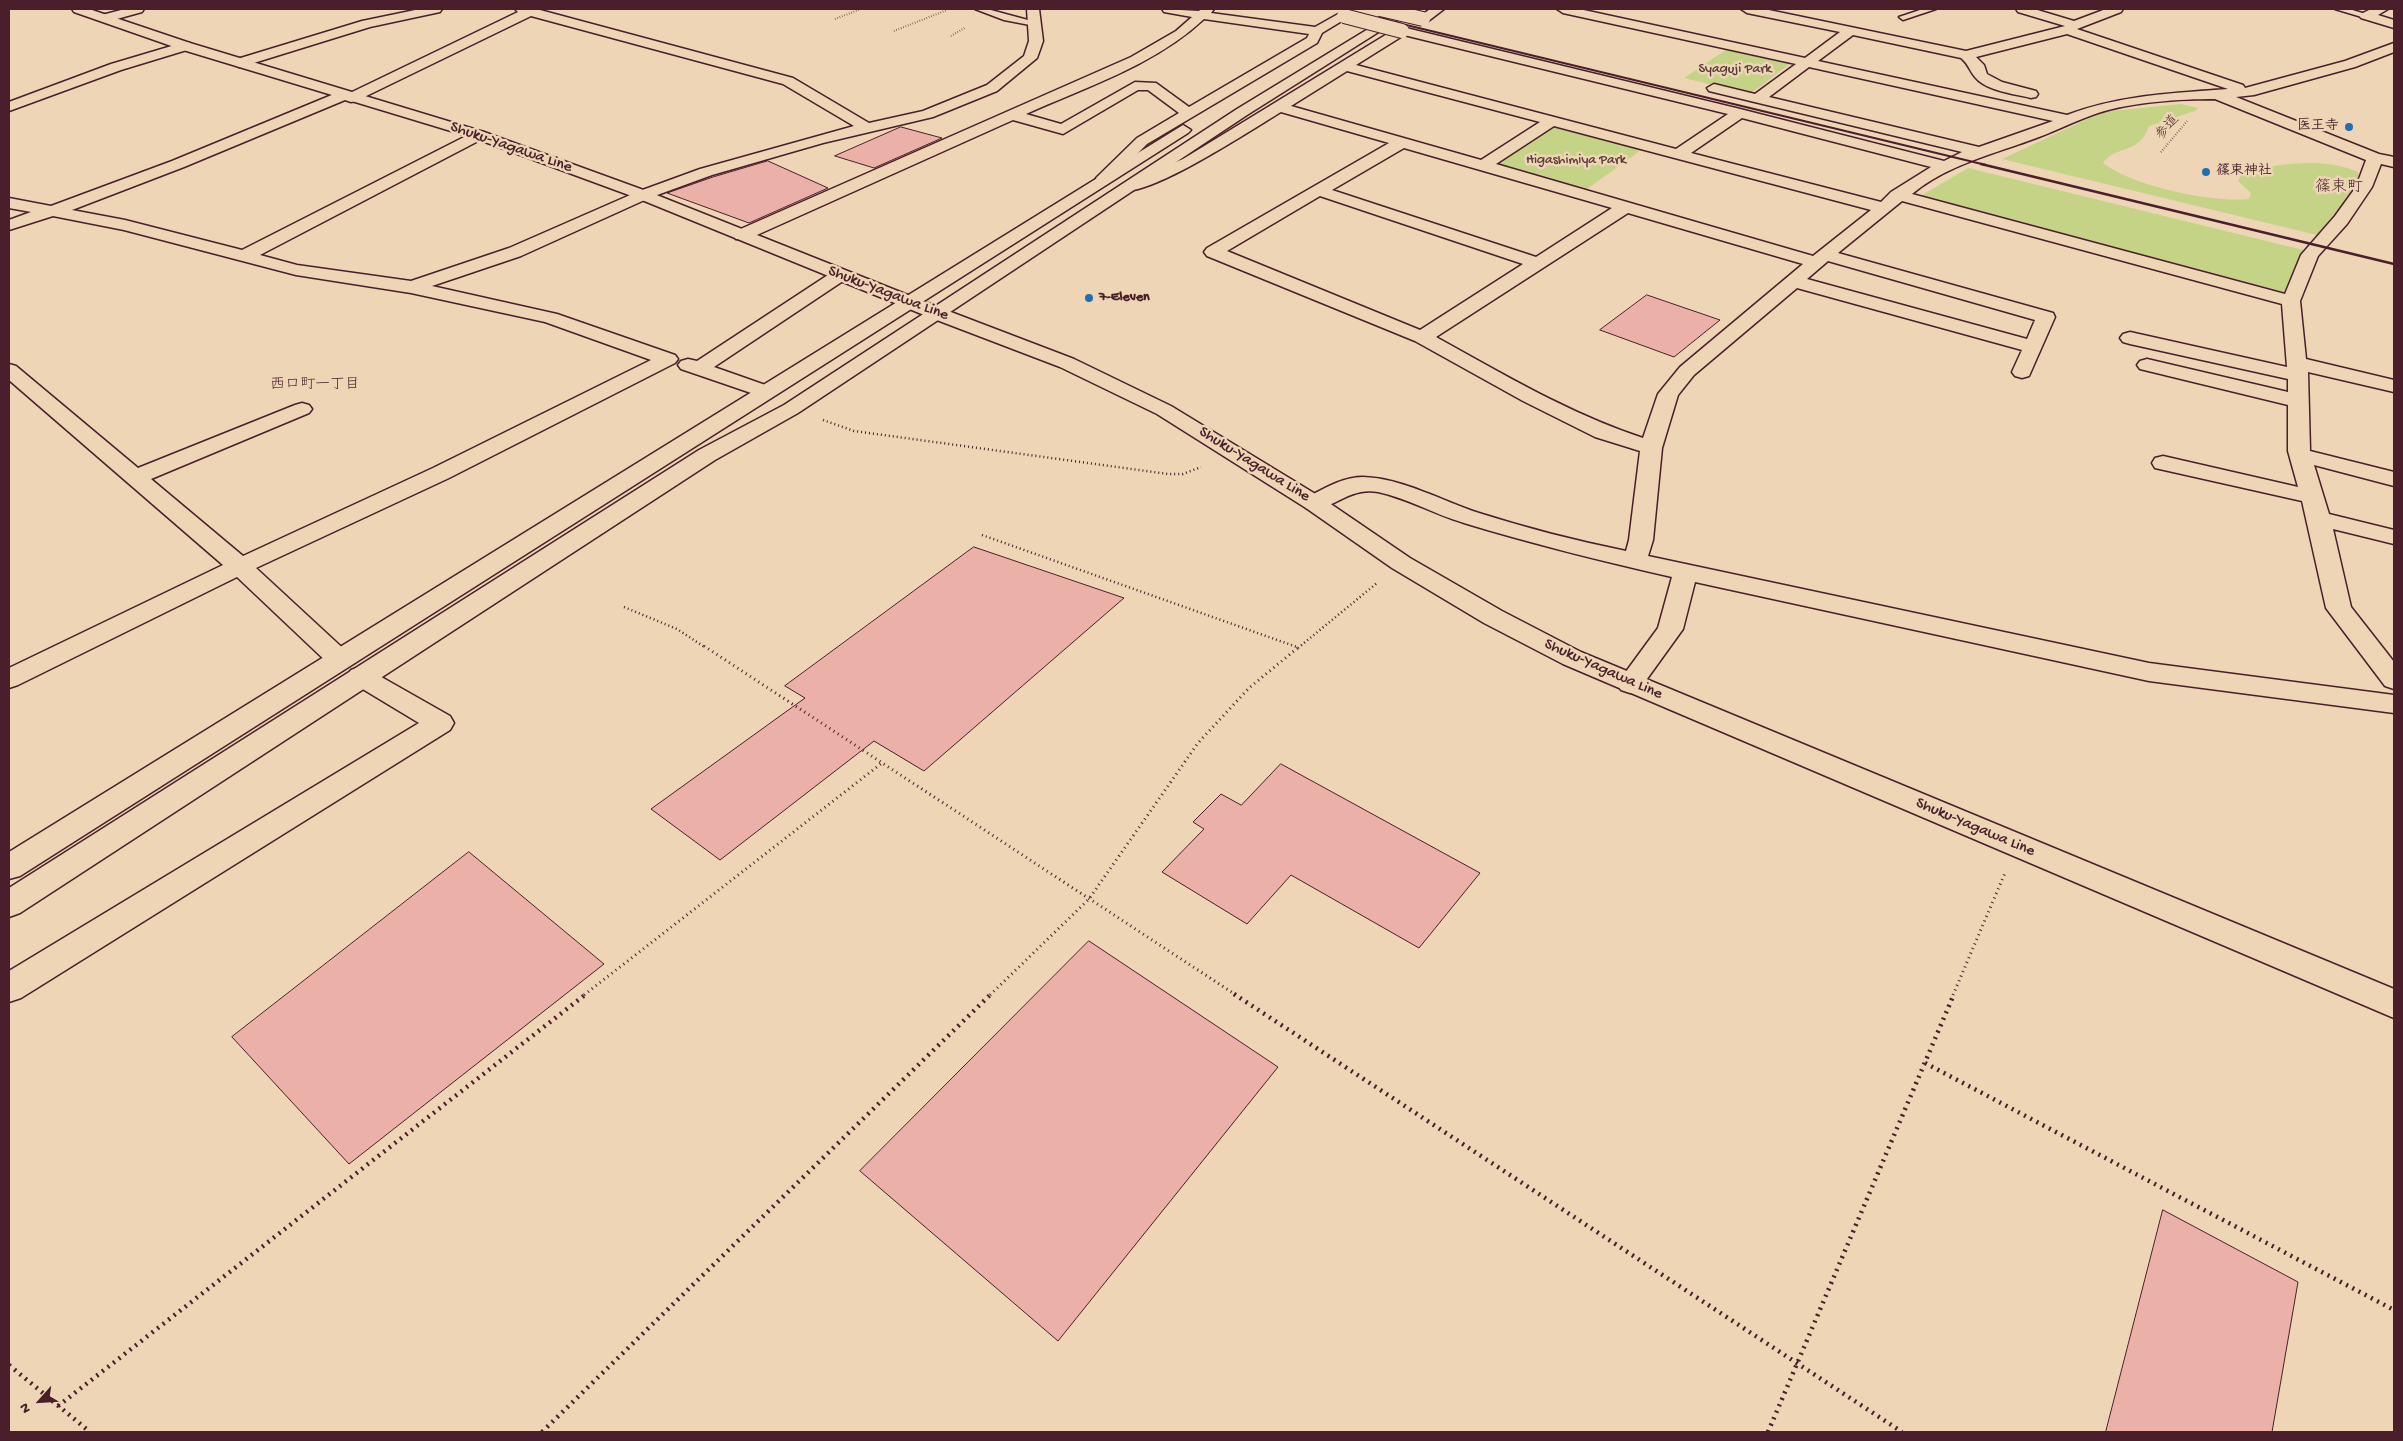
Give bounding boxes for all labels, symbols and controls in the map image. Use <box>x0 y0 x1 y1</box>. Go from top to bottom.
park label: Syaguji Park <box>1699 62 1771 78</box>
street label: 参道 <box>2153 112 2183 144</box>
street label: Shuku-Yagawa Line <box>447 118 575 178</box>
place label: 医王寺 <box>2297 119 2339 135</box>
marker: 医王寺 <box>2343 121 2355 133</box>
park label: Higashimiya Park <box>1526 153 1626 169</box>
place label: 篠束神社 <box>2216 164 2272 180</box>
marker: 篠束神社 <box>2200 166 2212 178</box>
district label: 篠束町 <box>2315 179 2363 199</box>
street label: Shuku-Yagawa Line <box>825 262 951 326</box>
place label: 7-Eleven <box>1099 290 1150 306</box>
marker: 7-Eleven <box>1083 292 1095 304</box>
district label: 西口町一丁目 <box>270 377 360 395</box>
street label: Shuku-Yagawa Line <box>1195 423 1313 507</box>
street label: Shuku-Yagawa Line <box>1541 635 1665 705</box>
street label: Shuku-Yagawa Line <box>1912 794 2038 862</box>
north arrow <box>15 1376 65 1426</box>
text: N <box>16 1400 36 1416</box>

